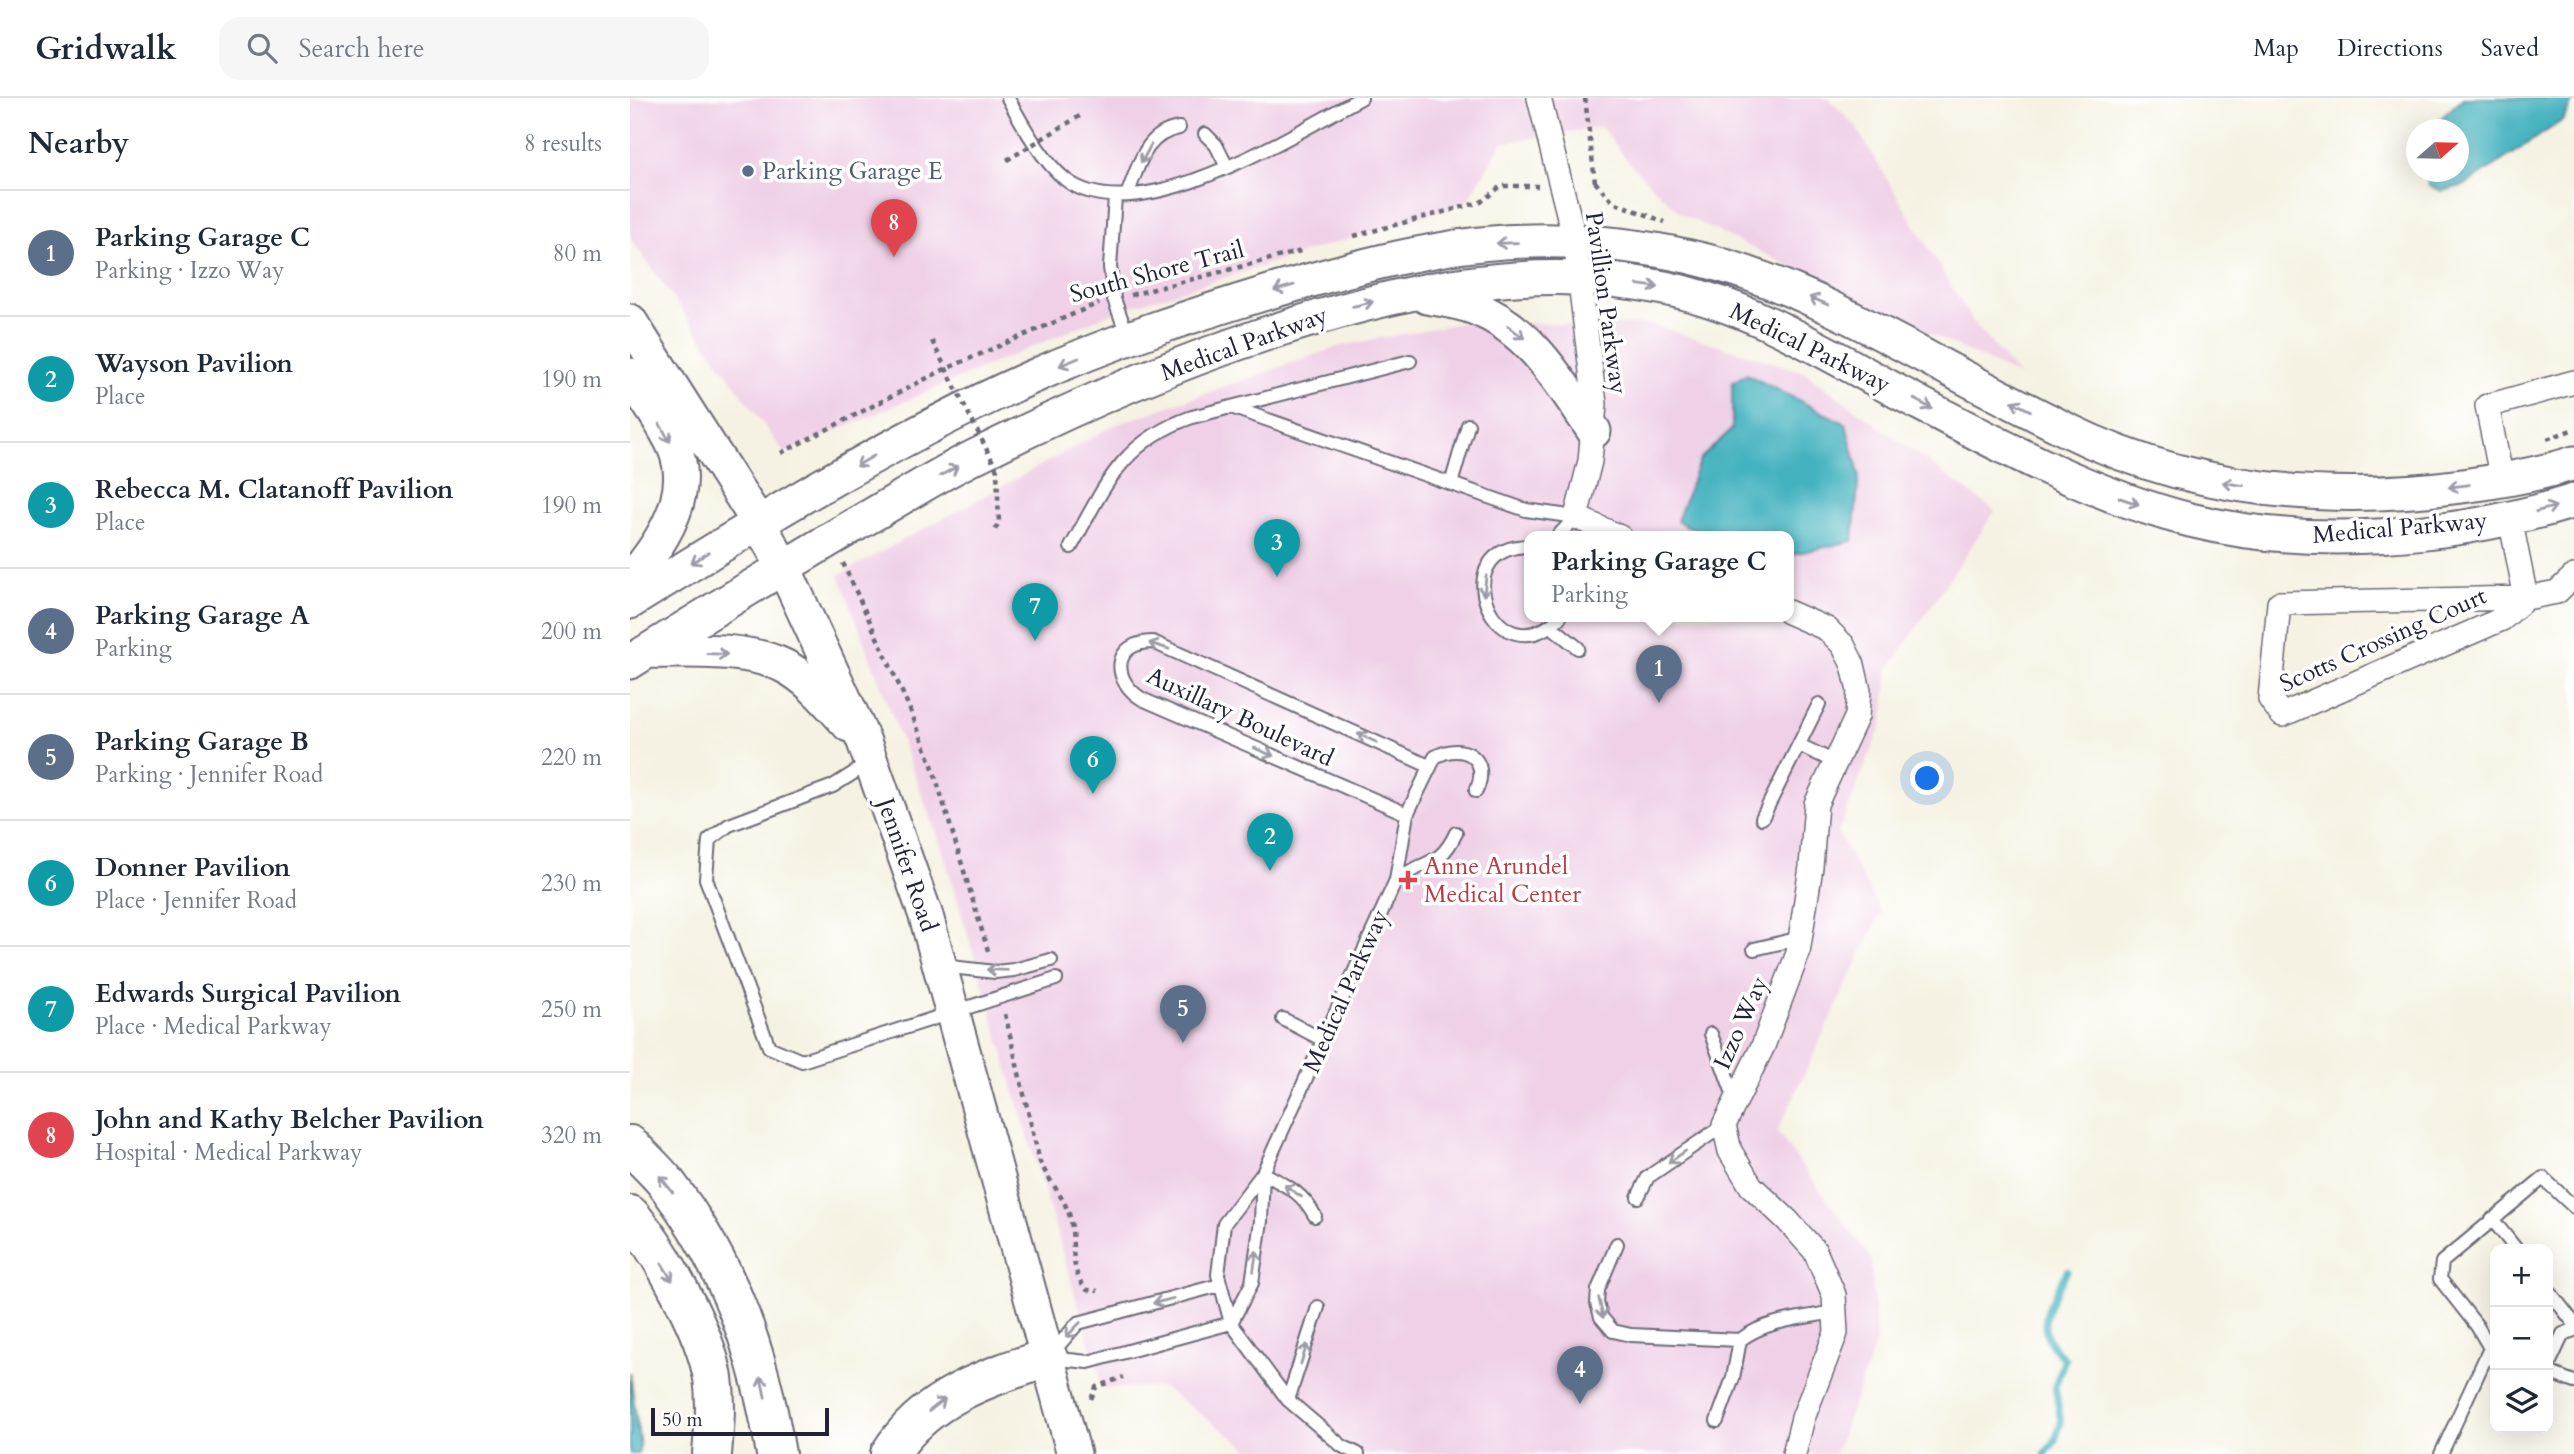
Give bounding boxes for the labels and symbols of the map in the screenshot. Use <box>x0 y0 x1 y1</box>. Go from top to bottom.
north arrow <box>2406 119 2469 182</box>
one-way arrow <box>1138 143 1152 163</box>
place label: Parking Garage E <box>762 155 943 188</box>
marker: Parking Garage E <box>740 163 756 179</box>
pin: 8 <box>871 199 917 257</box>
street label: Pavillion Parkway <box>1577 210 1635 397</box>
street label: South Shore Trail <box>1066 233 1248 311</box>
one-way arrow <box>1496 236 1519 250</box>
one-way arrow <box>1636 279 1659 292</box>
one-way arrow <box>1274 282 1296 295</box>
one-way arrow <box>1809 294 1830 307</box>
street label: Medical Parkway <box>1724 295 1896 401</box>
one-way arrow <box>1351 297 1374 310</box>
street label: Medical Parkway <box>1156 298 1332 389</box>
one-way arrow <box>1506 325 1525 340</box>
one-way arrow <box>1059 356 1081 369</box>
one-way arrow <box>1912 398 1933 412</box>
one-way arrow <box>2011 399 2031 413</box>
one-way arrow <box>659 423 673 443</box>
one-way arrow <box>856 454 876 468</box>
one-way arrow <box>938 464 958 478</box>
one-way arrow <box>2222 477 2245 490</box>
one-way arrow <box>2449 480 2471 493</box>
one-way arrow <box>2117 495 2139 508</box>
one-way arrow <box>2534 502 2557 515</box>
street label: Medical Parkway <box>2311 504 2489 552</box>
pin: 3 <box>1254 519 1300 577</box>
one-way arrow <box>691 552 711 566</box>
one-way arrow <box>1478 574 1491 596</box>
street label: Scotts Crossing Court <box>2274 579 2492 700</box>
pin: 7 <box>1012 583 1058 641</box>
one-way arrow <box>1148 639 1170 652</box>
pin: 1 <box>1636 645 1682 703</box>
one-way arrow <box>705 647 728 660</box>
street label: Auxillary Boulevard <box>1141 659 1339 775</box>
one-way arrow <box>1357 731 1378 744</box>
pin: 6 <box>1070 736 1116 794</box>
one-way arrow <box>1252 746 1274 759</box>
your location <box>1910 761 1944 795</box>
street label: Jennifer Road <box>868 791 945 936</box>
pin: 2 <box>1247 813 1293 871</box>
place label: Anne Arundel Medical Center <box>1424 850 1581 911</box>
marker: Anne Arundel Medical Center <box>1398 870 1418 890</box>
street label: Medical Parkway <box>1295 904 1397 1078</box>
one-way arrow <box>985 964 1008 977</box>
street label: Izzo Way <box>1706 971 1776 1075</box>
pin: 5 <box>1160 985 1206 1043</box>
one-way arrow <box>1668 1150 1687 1164</box>
one-way arrow <box>658 1175 673 1193</box>
one-way arrow <box>1284 1184 1303 1198</box>
one-way arrow <box>1249 1250 1262 1272</box>
one-way arrow <box>661 1262 675 1282</box>
one-way arrow <box>1152 1295 1174 1308</box>
one-way arrow <box>1594 1296 1608 1319</box>
one-way arrow <box>1064 1322 1081 1339</box>
one-way arrow <box>1299 1343 1311 1365</box>
pin: 4 <box>1557 1346 1603 1404</box>
one-way arrow <box>756 1376 770 1399</box>
one-way arrow <box>927 1397 945 1413</box>
scale bar <box>651 1405 830 1437</box>

